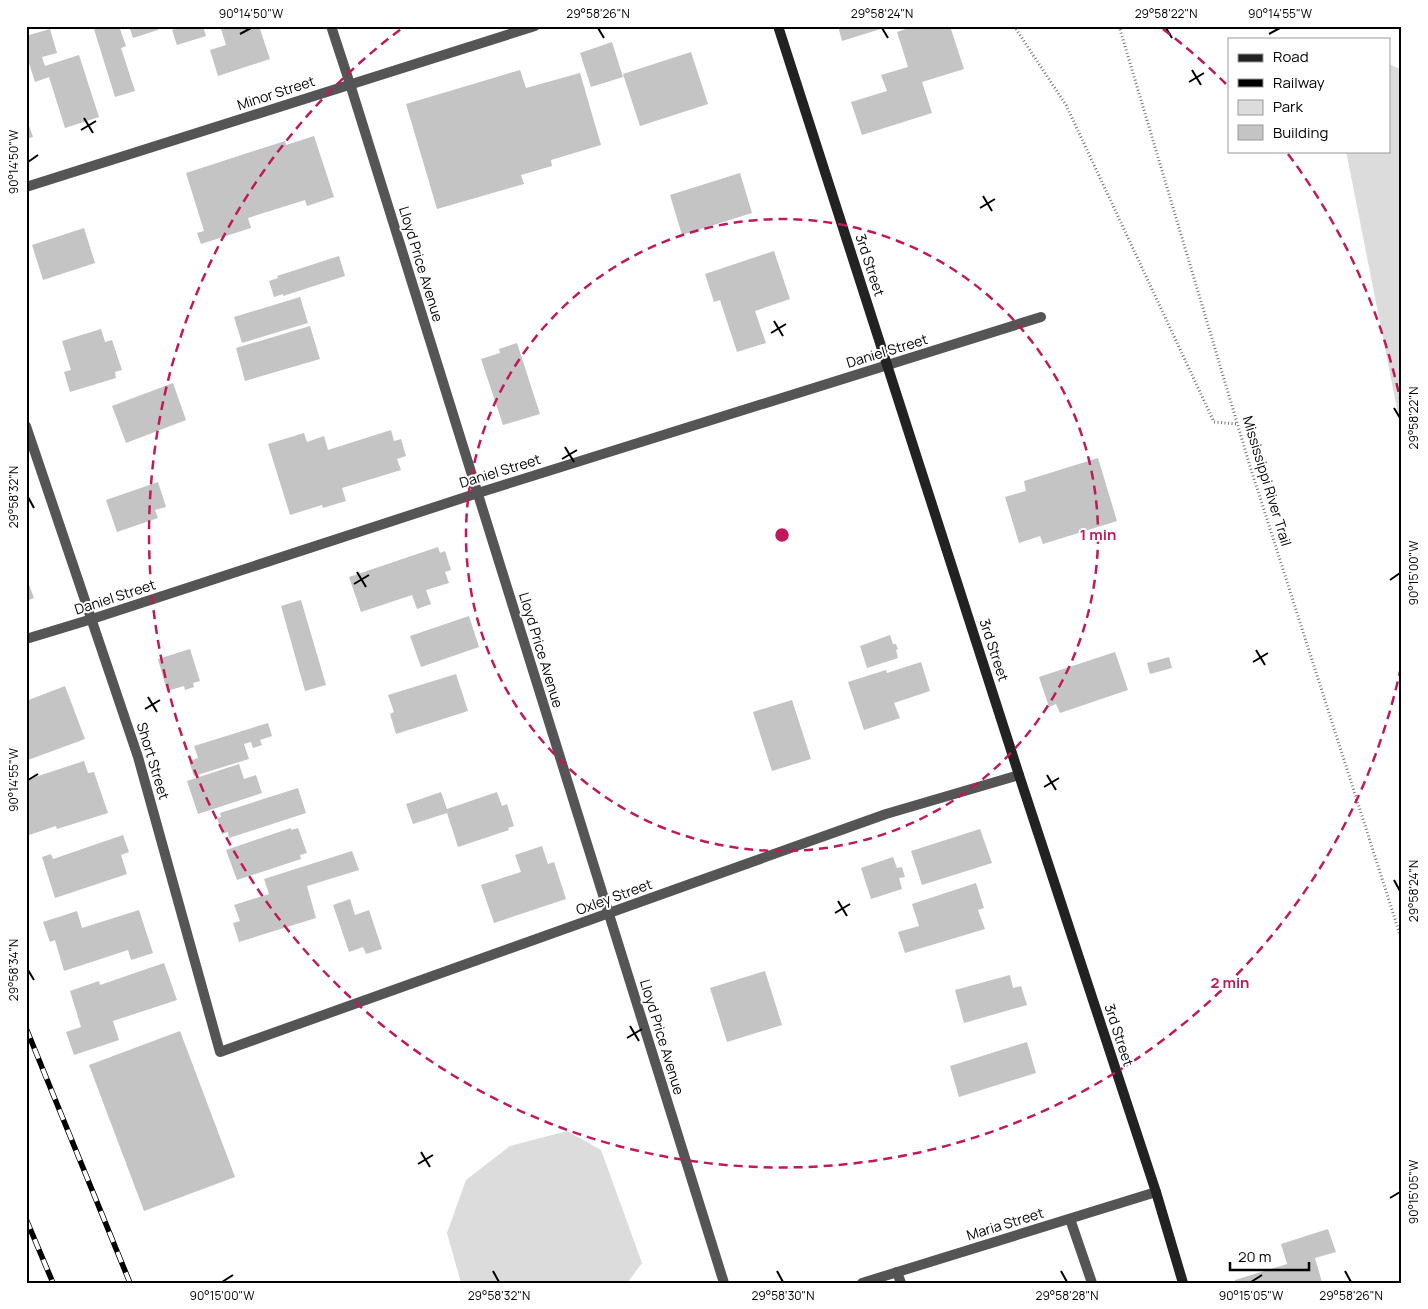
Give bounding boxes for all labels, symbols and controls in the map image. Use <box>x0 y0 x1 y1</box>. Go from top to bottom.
text: 90°14'50"W <box>219 5 284 22</box>
text: 29°58'26"N <box>566 5 630 22</box>
text: 29°58'24"N <box>851 5 913 22</box>
text: 29°58'22"N <box>1135 5 1197 22</box>
text: 90°14'55"W <box>1248 5 1313 22</box>
legend <box>1228 38 1390 152</box>
text: Road <box>1273 46 1309 67</box>
street label: Minor Street <box>235 71 317 114</box>
text: Railway <box>1273 72 1325 93</box>
text: Park <box>1273 96 1303 117</box>
text: Building <box>1273 122 1328 143</box>
text: 90°14'50"W <box>5 129 22 194</box>
street label: Lloyd Price Avenue <box>395 204 448 324</box>
street label: 3rd Street <box>851 231 890 299</box>
street label: Daniel Street <box>844 329 930 372</box>
text: 29°58'22"N <box>1405 387 1422 449</box>
street label: Mississippi River Trail <box>1239 413 1296 548</box>
street label: Daniel Street <box>457 449 543 492</box>
text: 29°58'32"N <box>5 466 22 528</box>
text: 1 min <box>1080 524 1116 545</box>
centre of rings <box>773 526 791 544</box>
text: 90°15'00"W <box>1405 540 1422 605</box>
street label: Daniel Street <box>72 574 158 619</box>
street label: Lloyd Price Avenue <box>515 590 568 710</box>
street label: 3rd Street <box>975 616 1014 684</box>
street label: Short Street <box>133 720 174 802</box>
text: 90°14'55"W <box>5 747 22 812</box>
text: 29°58'24"N <box>1405 860 1422 922</box>
street label: Oxley Street <box>573 874 655 919</box>
text: 29°58'34"N <box>5 939 22 1001</box>
text: 2 min <box>1210 972 1250 993</box>
street label: Lloyd Price Avenue <box>636 977 689 1097</box>
street label: 3rd Street <box>1100 1001 1139 1069</box>
text: 90°15'05"W <box>1405 1159 1422 1224</box>
street label: Maria Street <box>964 1203 1046 1244</box>
scale bar <box>1230 1239 1309 1271</box>
text: 20 m <box>1238 1246 1271 1267</box>
text: 90°15'00"W <box>190 1287 255 1304</box>
text: 29°58'32"N <box>468 1287 530 1304</box>
text: 29°58'30"N <box>751 1287 815 1304</box>
text: 29°58'28"N <box>1036 1287 1098 1304</box>
text: 90°15'05"W <box>1219 1287 1284 1304</box>
text: 29°58'26"N <box>1319 1287 1383 1304</box>

